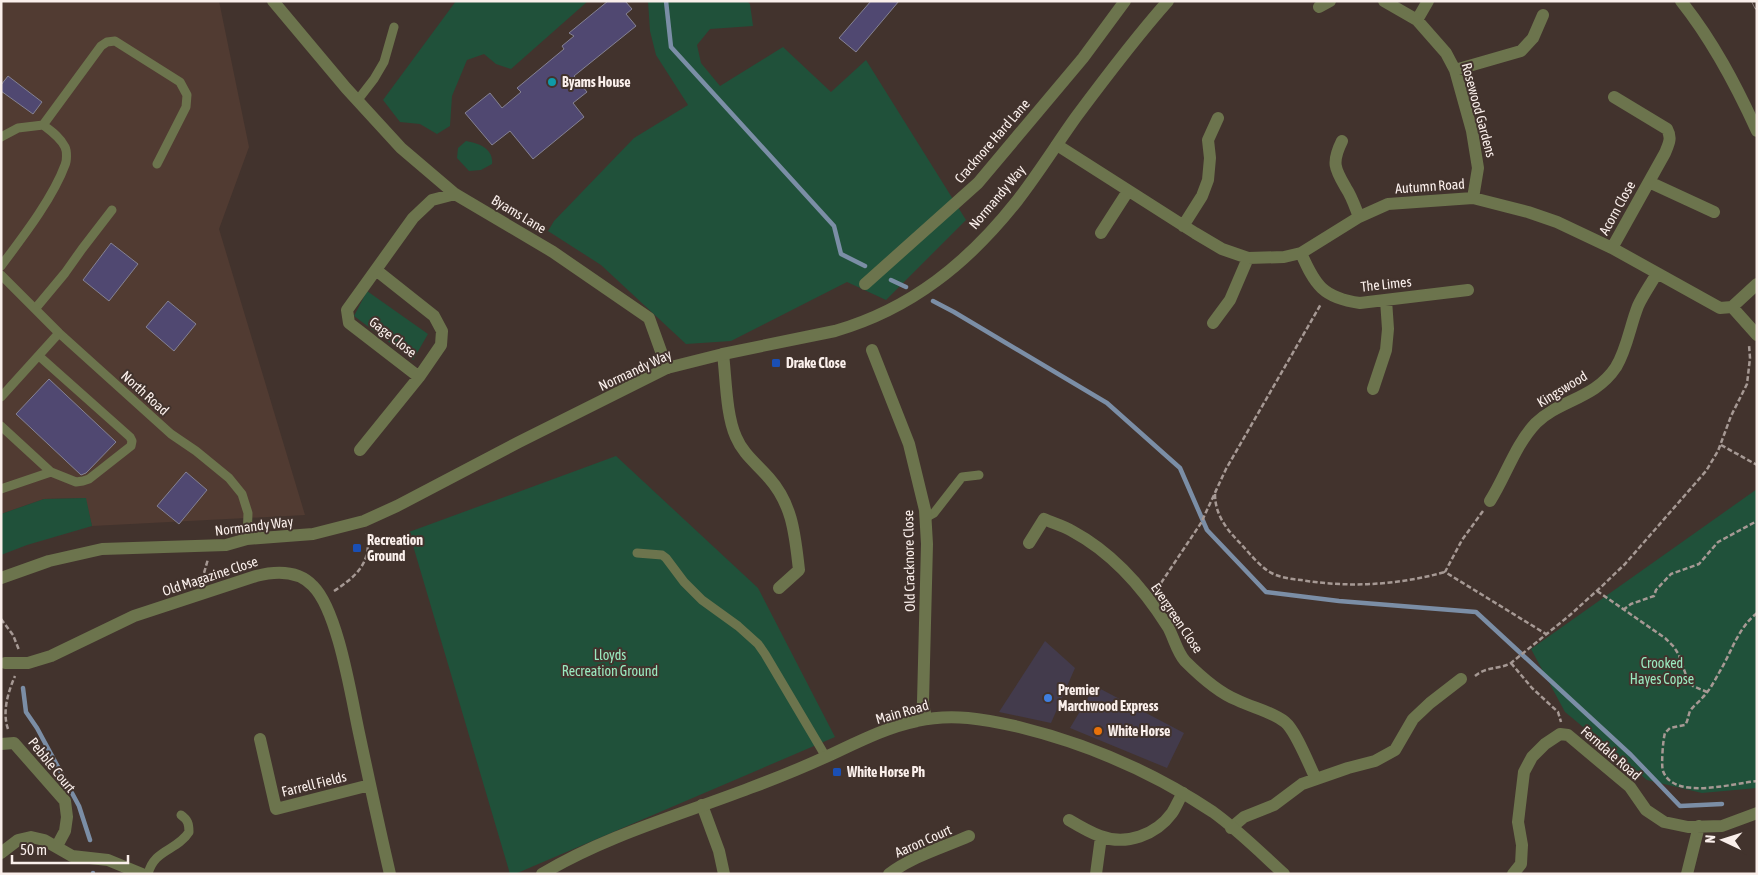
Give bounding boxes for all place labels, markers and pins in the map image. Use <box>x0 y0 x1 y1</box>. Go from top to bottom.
place label: Byams House <box>562 74 631 90</box>
marker: Byams House <box>546 76 558 88</box>
place label: Drake Close <box>786 355 846 371</box>
marker: Drake Close <box>770 357 782 369</box>
place label: Recreation Ground <box>367 532 423 564</box>
marker: Recreation Ground <box>351 542 363 554</box>
place label: Premier Marchwood Express <box>1058 682 1159 714</box>
marker: Premier Marchwood Express <box>1042 692 1054 704</box>
place label: White Horse <box>1107 723 1170 739</box>
marker: White Horse <box>1092 725 1104 737</box>
place label: White Horse Ph <box>846 764 925 780</box>
marker: White Horse Ph <box>831 766 843 778</box>

